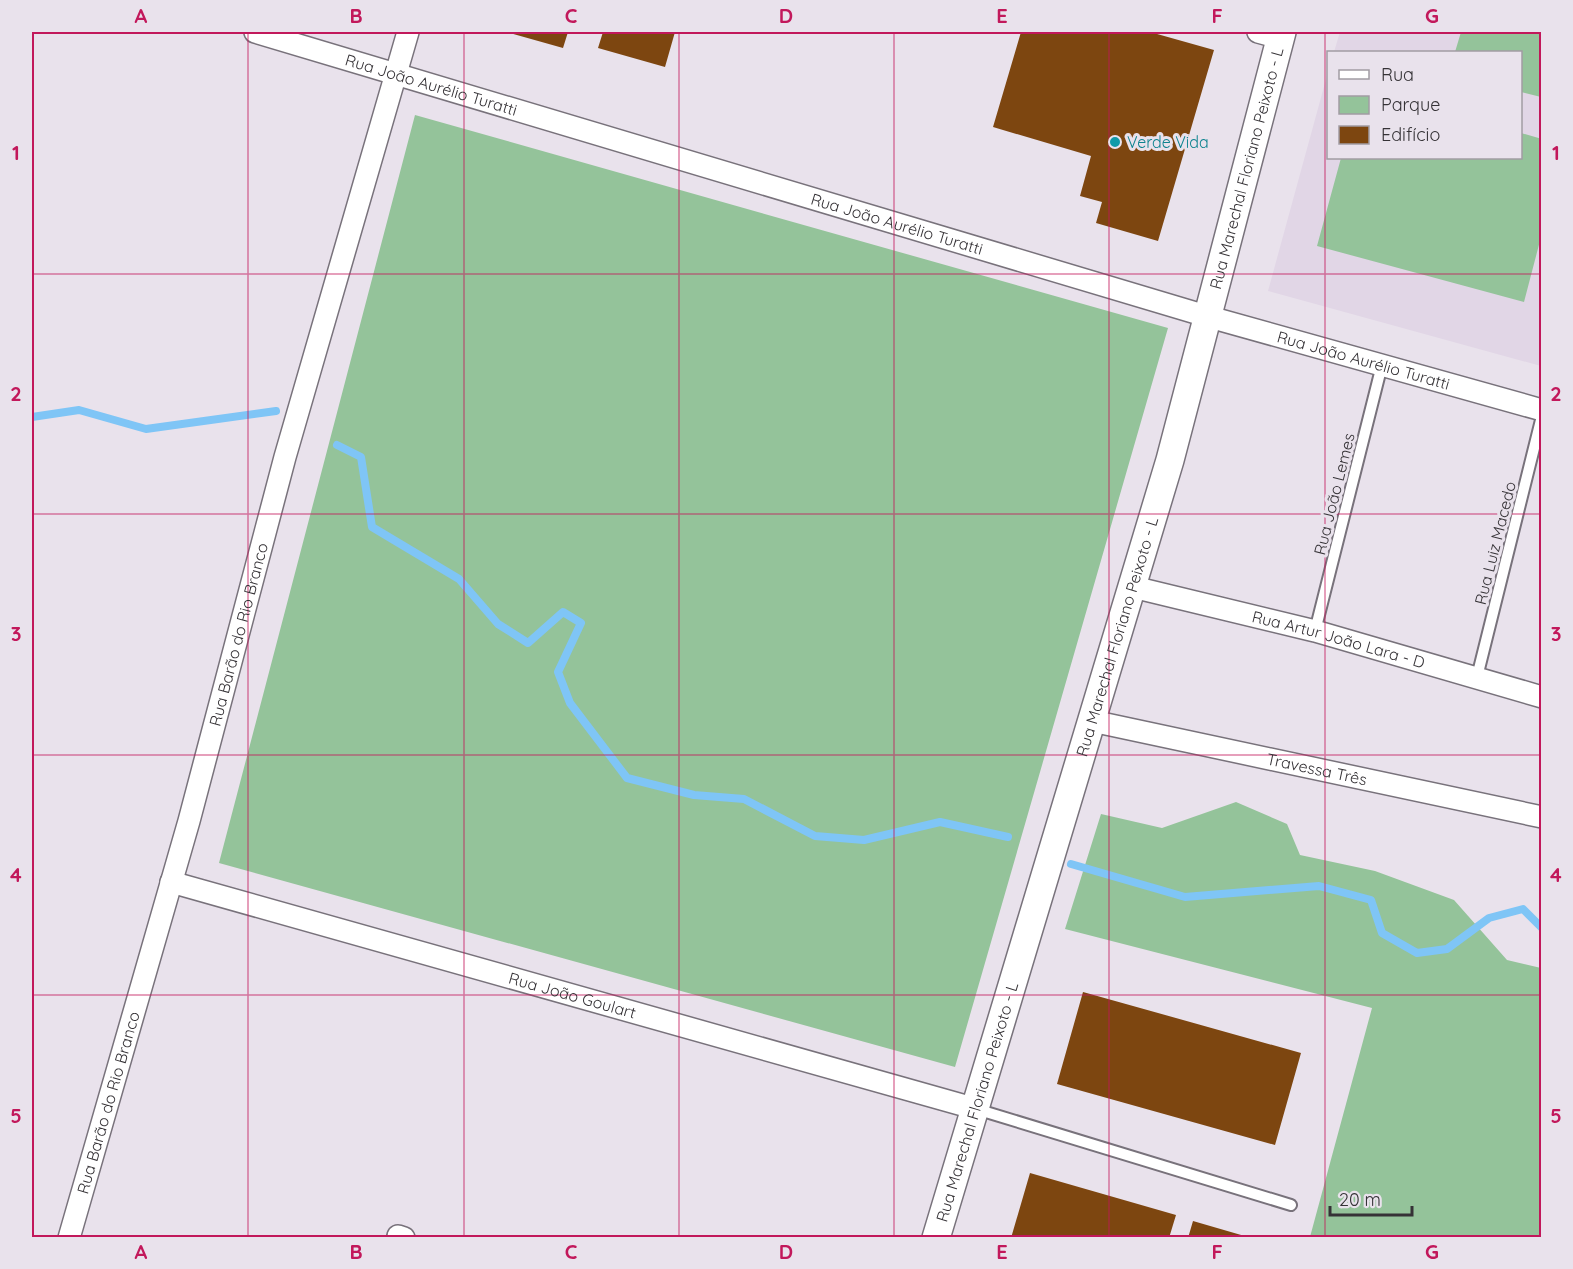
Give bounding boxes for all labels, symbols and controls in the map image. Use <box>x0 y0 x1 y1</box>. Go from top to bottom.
text: A <box>135 3 148 28</box>
text: B <box>349 3 363 28</box>
text: C <box>565 3 578 28</box>
text: D <box>779 3 793 28</box>
text: E <box>996 3 1008 28</box>
text: F <box>1211 3 1223 28</box>
text: G <box>1425 3 1439 28</box>
street label: Rua Marechal Floriano Peixoto - L <box>1205 45 1288 291</box>
street label: Rua João Aurélio Turatti <box>343 50 520 120</box>
legend <box>1327 51 1522 159</box>
text: Rua <box>1381 63 1414 86</box>
text: Parque <box>1381 93 1440 116</box>
text: Edifício <box>1381 123 1440 146</box>
place label: Verde Vida <box>1127 132 1209 152</box>
marker: Verde Vida <box>1108 135 1122 149</box>
text: 1 <box>12 140 20 165</box>
text: 1 <box>1552 140 1560 165</box>
street label: Rua João Aurélio Turatti <box>809 189 985 259</box>
street label: Rua João Aurélio Turatti <box>1275 326 1452 394</box>
text: 2 <box>10 381 22 406</box>
text: 2 <box>1550 381 1562 406</box>
street label: Rua João Lemes <box>1309 431 1359 557</box>
street label: Rua Luiz Macedo <box>1470 479 1520 607</box>
street label: Rua Marechal Floriano Peixoto - L <box>1071 514 1162 759</box>
street label: Rua Barão do Rio Branco <box>204 540 272 728</box>
street label: Rua Artur João Lara - D <box>1250 606 1427 672</box>
text: 3 <box>11 621 21 646</box>
text: 3 <box>1551 621 1561 646</box>
street label: Travessa Três <box>1265 749 1369 789</box>
text: 4 <box>10 862 22 887</box>
text: 4 <box>1550 862 1562 887</box>
street label: Rua João Goulart <box>506 968 638 1023</box>
street label: Rua Marechal Floriano Peixoto - L <box>931 979 1023 1224</box>
street label: Rua Barão do Rio Branco <box>72 1009 144 1196</box>
text: 5 <box>10 1103 22 1128</box>
text: 5 <box>1550 1103 1562 1128</box>
scale bar <box>1330 1179 1412 1217</box>
text: 20 m <box>1339 1188 1381 1211</box>
text: A <box>135 1239 148 1264</box>
text: B <box>349 1239 363 1264</box>
text: C <box>565 1239 578 1264</box>
text: D <box>779 1239 793 1264</box>
text: E <box>996 1239 1008 1264</box>
text: F <box>1211 1239 1223 1264</box>
text: G <box>1425 1239 1439 1264</box>

